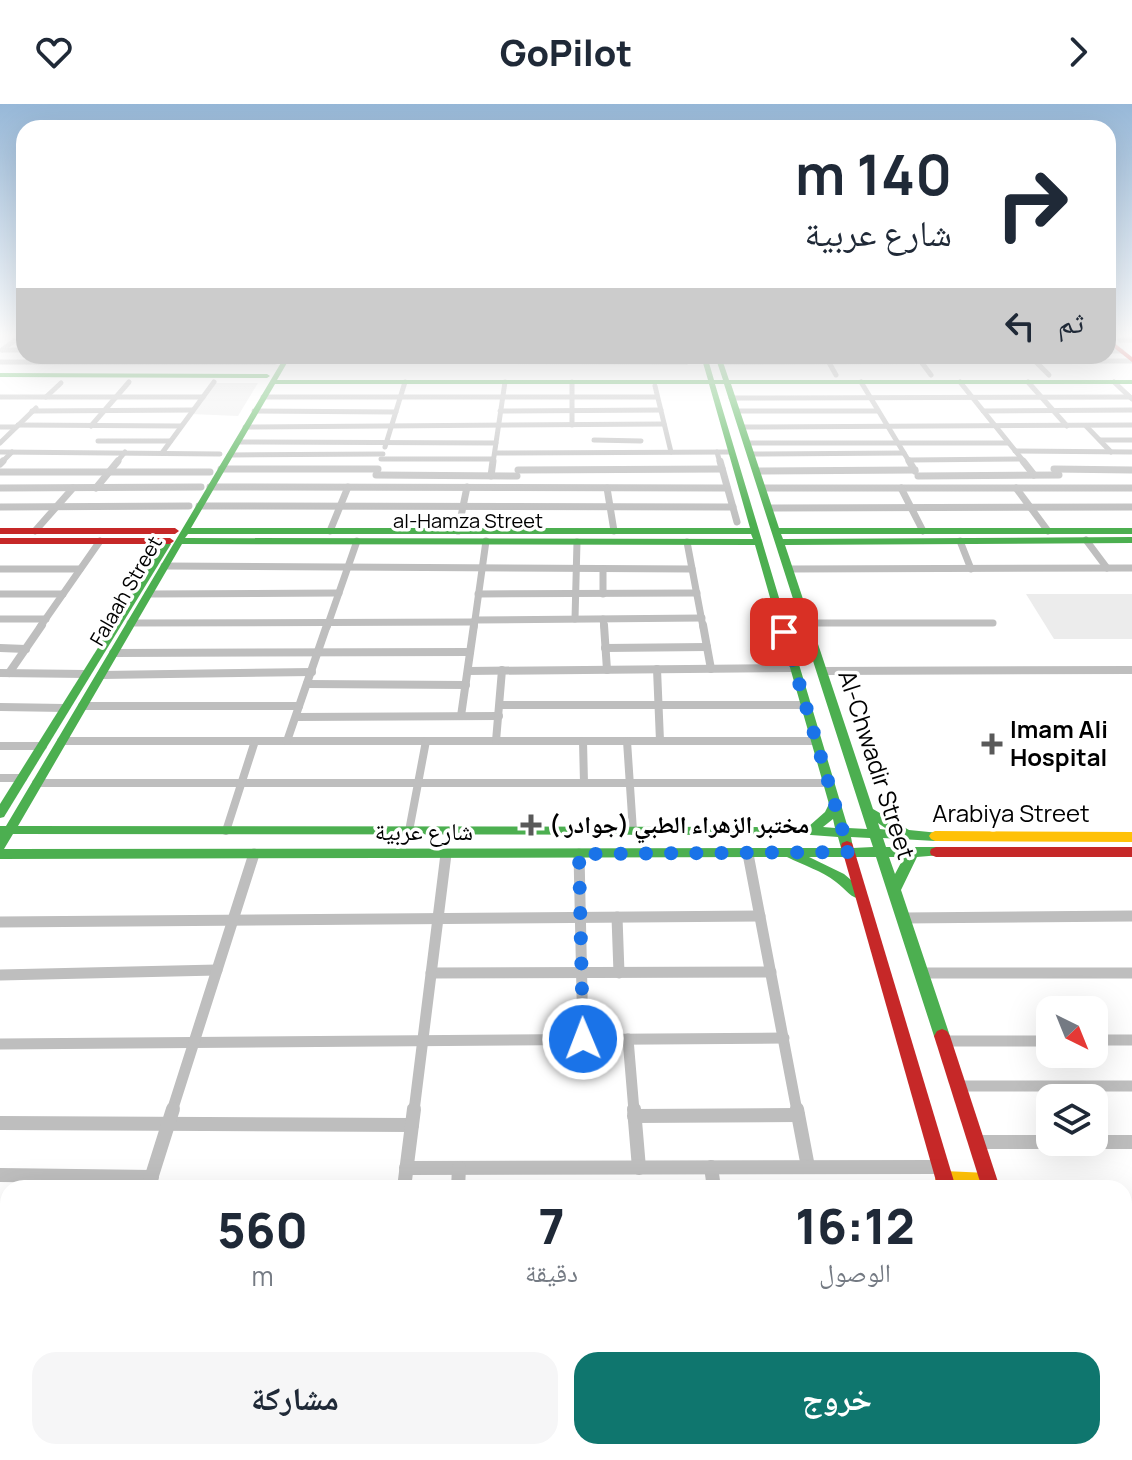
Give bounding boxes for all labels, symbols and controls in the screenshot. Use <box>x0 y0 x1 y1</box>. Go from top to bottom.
text: GoPilot <box>500 28 632 77</box>
icon: heart <box>32 30 76 74</box>
icon: forward <box>1056 30 1100 74</box>
text: 140 m <box>795 135 952 212</box>
icon: right <box>980 152 1084 256</box>
text: شارع عربية <box>805 208 952 257</box>
text: ثم <box>1058 301 1084 342</box>
icon: left <box>998 304 1042 348</box>
street label: al-Hamza Street <box>393 507 543 534</box>
street label: Falaah Street <box>83 531 168 650</box>
pin <box>750 598 818 666</box>
icon: arrive <box>762 610 806 654</box>
street label: Al-Chwadir Street <box>831 666 924 863</box>
place label: Imam Ali Hospital <box>1010 712 1108 773</box>
marker: Imam Ali Hospital <box>981 733 1003 755</box>
street label: Arabiya Street <box>932 796 1090 829</box>
place label: مختبر الزهراء الطبي (جوادر ) <box>549 807 809 844</box>
street label: شارع عربية <box>375 814 473 847</box>
marker: مختبر الزهراء الطبي (جوادر ) <box>520 814 542 836</box>
north arrow <box>1036 996 1108 1068</box>
map controls <box>1036 996 1108 1156</box>
position arrow <box>541 997 625 1081</box>
button: layers <box>1036 1084 1108 1156</box>
text: 7 <box>538 1193 565 1258</box>
text: 16:12 <box>795 1193 915 1258</box>
text: 560 <box>217 1197 308 1262</box>
text: دقيقة <box>525 1254 578 1290</box>
text: الوصول <box>819 1254 891 1290</box>
text: m <box>251 1258 274 1294</box>
button: مشاركة <box>32 1352 558 1444</box>
button: خروج <box>574 1352 1100 1444</box>

